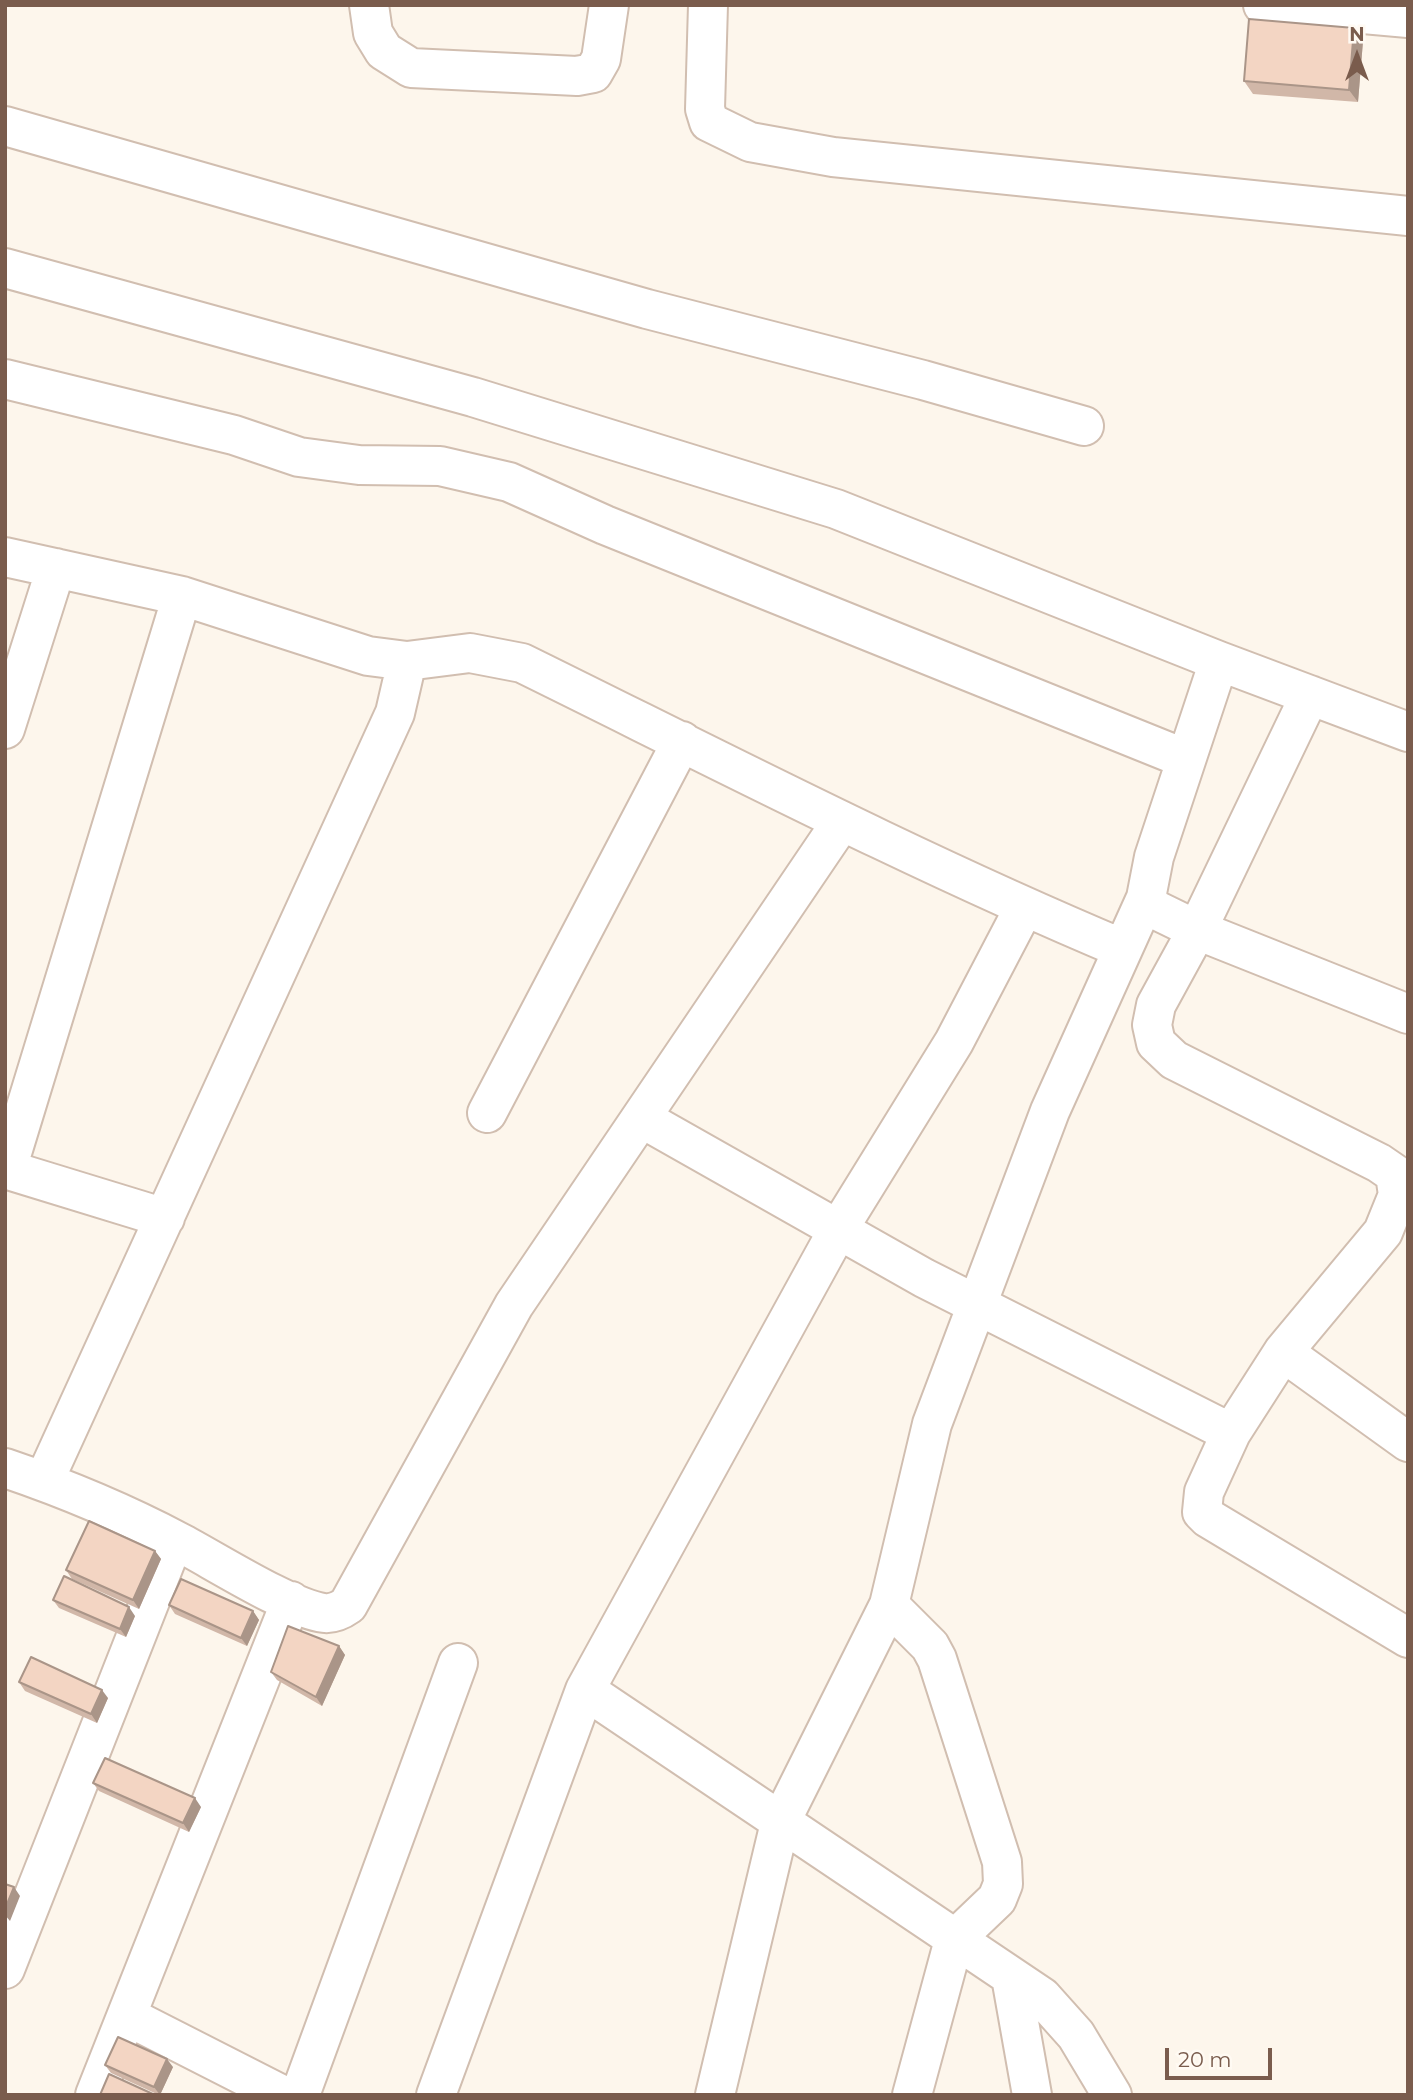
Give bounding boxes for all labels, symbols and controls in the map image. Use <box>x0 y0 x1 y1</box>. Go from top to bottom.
north arrow <box>1322 21 1392 91</box>
text: N <box>1349 23 1365 46</box>
scale bar <box>1168 2034 1275 2078</box>
text: 20 m <box>1178 2047 1232 2072</box>

